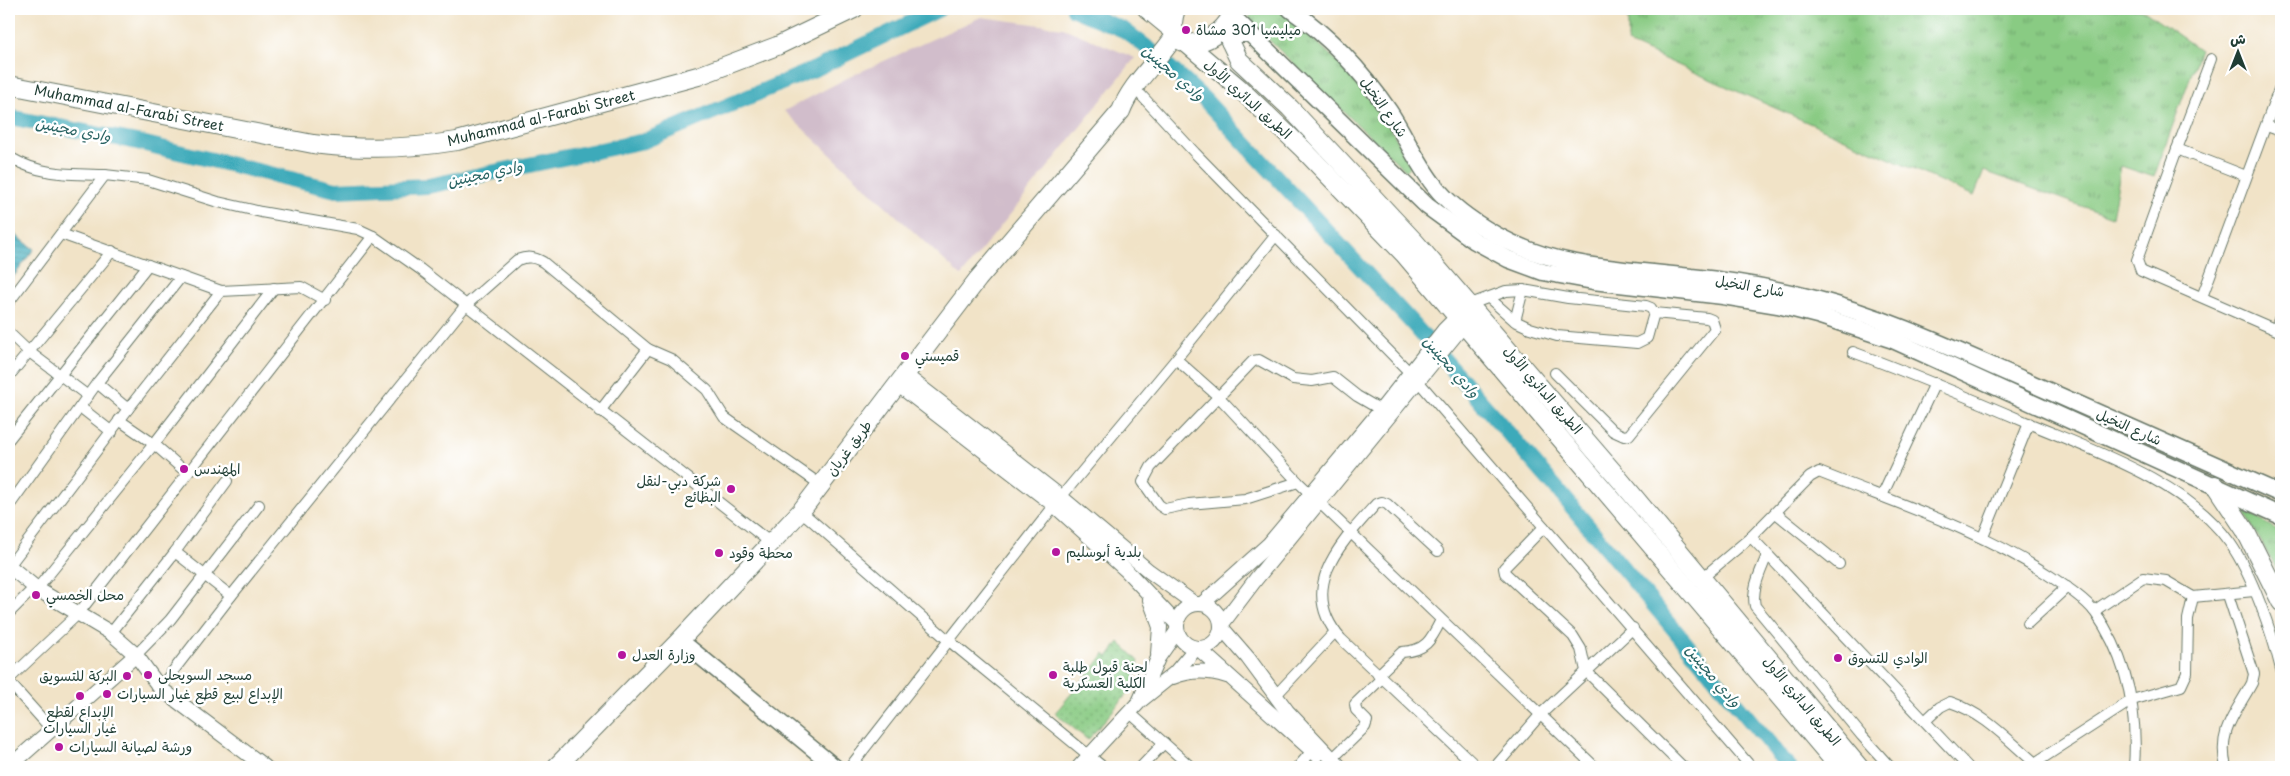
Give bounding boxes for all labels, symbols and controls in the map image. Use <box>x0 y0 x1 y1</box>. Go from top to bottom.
place label: ميليشيا 301 مشاة <box>1196 19 1301 40</box>
marker: ميليشيا 301 مشاة <box>1180 24 1192 36</box>
north arrow <box>2212 28 2262 78</box>
text: ش <box>2230 28 2246 49</box>
water label: وادي مجينين <box>1137 38 1210 106</box>
street label: الطريق الدائري الأول <box>1199 54 1297 144</box>
street label: شارع النخيل <box>1356 72 1413 141</box>
street label: Muhammad al-Farabi Street <box>32 79 226 136</box>
street label: Muhammad al-Farabi Street <box>445 84 637 151</box>
water label: وادي مجينين <box>34 110 113 148</box>
water label: وادي مجينين <box>445 153 525 193</box>
street label: شارع النخيل <box>1714 269 1786 302</box>
water label: وادي مجينين <box>1418 330 1486 403</box>
street label: الطريق الدائري الأول <box>1498 341 1588 439</box>
place label: قميستي <box>915 345 959 369</box>
marker: قميستي <box>899 350 911 362</box>
street label: شارع النخيل <box>2093 403 2165 450</box>
street label: طريق غريان <box>821 415 877 480</box>
place label: المهندس <box>194 458 241 479</box>
marker: المهندس <box>178 463 190 475</box>
place label: شركة دبي-لنقل البظائع <box>637 470 721 508</box>
marker: شركة دبي-لنقل البظائع <box>725 483 737 495</box>
place label: بلدية أبوسليم <box>1066 541 1142 563</box>
place label: محطة وقود <box>729 542 793 563</box>
marker: بلدية أبوسليم <box>1050 546 1062 558</box>
marker: محطة وقود <box>713 547 725 559</box>
place label: محل الخمسي <box>46 584 124 608</box>
marker: محل الخمسي <box>30 589 42 601</box>
water label: وادي مجينين <box>1680 638 1747 712</box>
place label: وزارة العدل <box>632 644 695 665</box>
place label: الوادي للتسوق <box>1848 647 1928 669</box>
marker: وزارة العدل <box>616 649 628 661</box>
street label: الطريق الدائري الأول <box>1758 651 1846 751</box>
marker: الوادي للتسوق <box>1832 652 1844 664</box>
place label: لجنة قبول طلبة الكلية العسكرية <box>1063 656 1148 693</box>
place label: مسجد السويحلى <box>158 664 252 685</box>
place label: البركة للتسويق <box>39 665 117 686</box>
marker: مسجد السويحلى <box>142 669 154 681</box>
marker: لجنة قبول طلبة الكلية العسكرية <box>1047 669 1059 681</box>
marker: البركة للتسويق <box>121 670 133 682</box>
place label: الإبداع لبيع قطع غيار السيارات <box>117 683 283 705</box>
marker: الإبداع لبيع قطع غيار السيارات <box>101 688 113 700</box>
marker: الإبداع لقطع غيار السيارات <box>74 690 86 702</box>
place label: الإبداع لقطع غيار السيارات <box>43 701 117 738</box>
place label: ورشة لصيانة السيارات <box>69 736 192 757</box>
marker: ورشة لصيانة السيارات <box>53 741 65 753</box>

